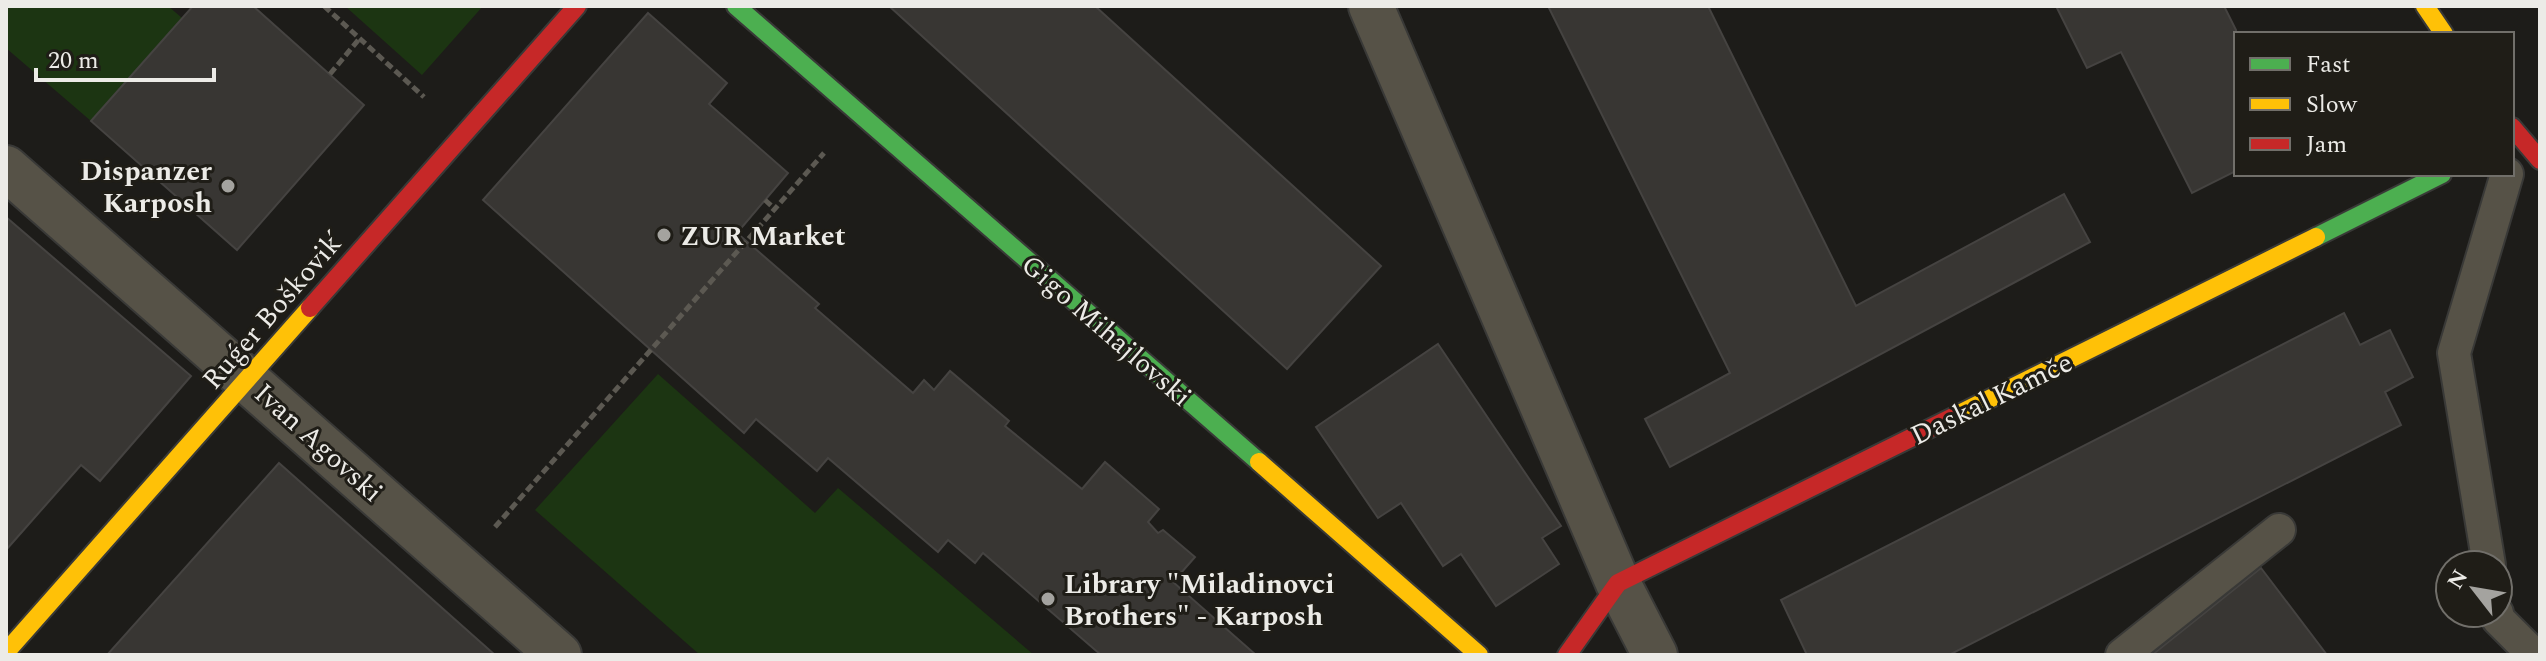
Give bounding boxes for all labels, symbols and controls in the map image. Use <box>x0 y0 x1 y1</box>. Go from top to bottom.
scale bar <box>36 32 214 82</box>
legend <box>2234 32 2514 176</box>
text: 20 m <box>48 43 99 79</box>
text: Fast <box>2306 47 2351 83</box>
text: Slow <box>2306 87 2358 123</box>
text: Jam <box>2306 127 2347 163</box>
place label: Dispanzer Karposh <box>80 150 212 225</box>
marker: Dispanzer Karposh <box>219 177 237 195</box>
place label: ZUR Market <box>680 215 846 258</box>
street label: Ruǵer Boškoviḱ <box>192 222 354 400</box>
marker: ZUR Market <box>655 226 673 244</box>
street label: Gigo Mihajlovski <box>1011 245 1201 418</box>
street label: Daskal Kamče <box>1903 341 2080 457</box>
street label: Ivan Agovski <box>244 373 392 513</box>
north arrow <box>2434 549 2514 629</box>
place label: Library "Miladinovci Brothers" - Karposh <box>1064 563 1335 638</box>
text: N <box>2439 563 2477 596</box>
marker: Library "Miladinovci Brothers" - Karposh <box>1039 590 1057 608</box>

